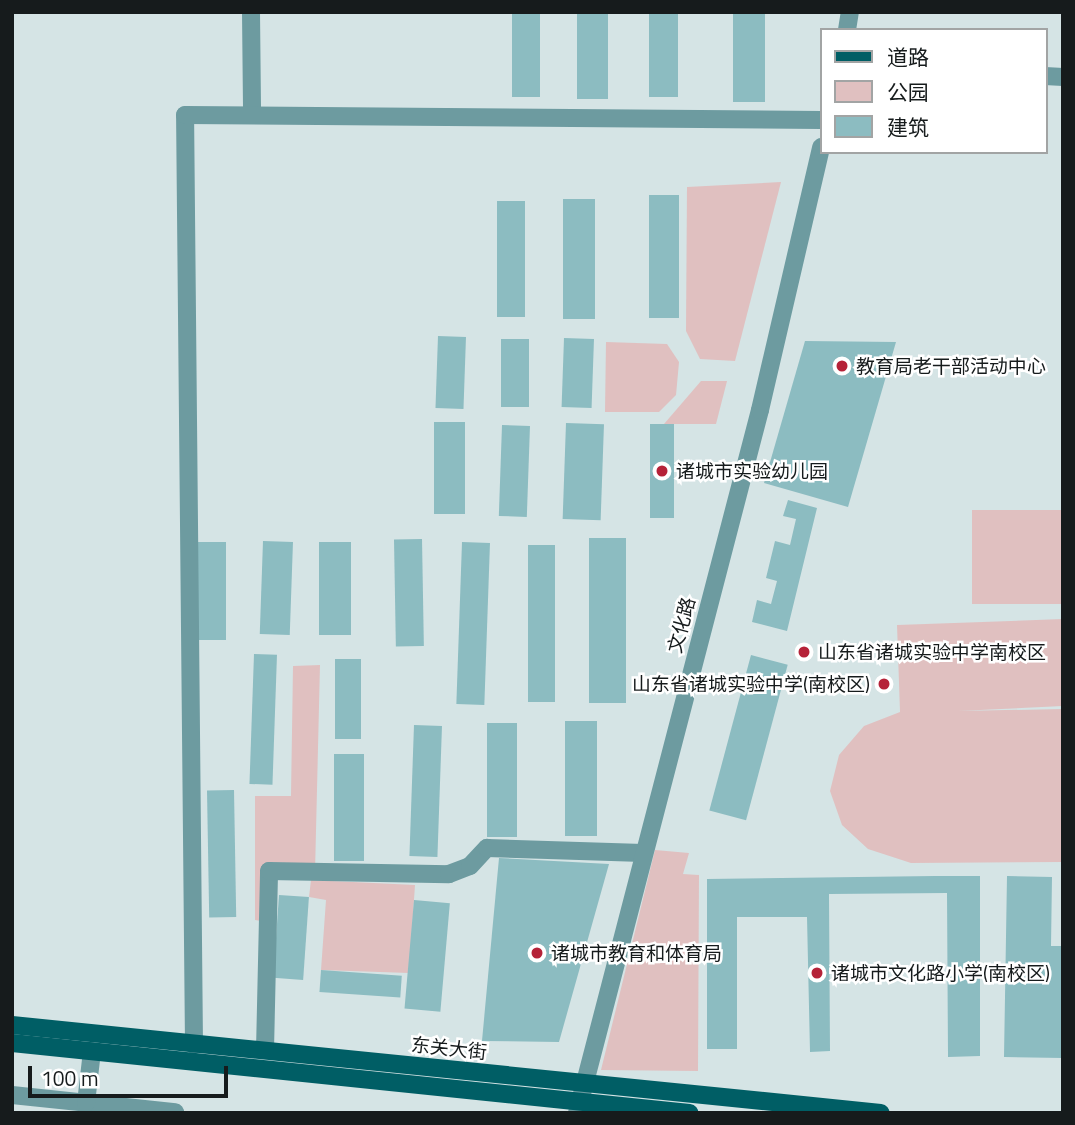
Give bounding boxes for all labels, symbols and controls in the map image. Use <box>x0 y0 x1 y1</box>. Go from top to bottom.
legend <box>820 28 1047 154</box>
text: 道路 <box>887 41 929 73</box>
text: 公园 <box>887 76 929 108</box>
text: 建筑 <box>887 111 929 143</box>
place label: 教育局老干部活动中心 <box>856 355 1046 377</box>
marker: 教育局老干部活动中心 <box>834 358 850 374</box>
place label: 诸城市实验幼儿园 <box>676 460 828 482</box>
marker: 诸城市实验幼儿园 <box>654 463 670 479</box>
street label: 文化路 <box>663 595 699 655</box>
place label: 山东省诸城实验中学南校区 <box>818 641 1046 663</box>
marker: 山东省诸城实验中学南校区 <box>796 644 812 660</box>
place label: 山东省诸城实验中学(南校区) <box>632 673 870 695</box>
marker: 山东省诸城实验中学(南校区) <box>876 676 892 692</box>
place label: 诸城市教育和体育局 <box>551 942 722 964</box>
marker: 诸城市教育和体育局 <box>529 945 545 961</box>
place label: 诸城市文化路小学(南校区) <box>831 962 1050 984</box>
marker: 诸城市文化路小学(南校区) <box>809 965 825 981</box>
street label: 东关大街 <box>410 1033 488 1063</box>
scale bar <box>32 1052 231 1096</box>
text: 100 m <box>41 1062 98 1094</box>

